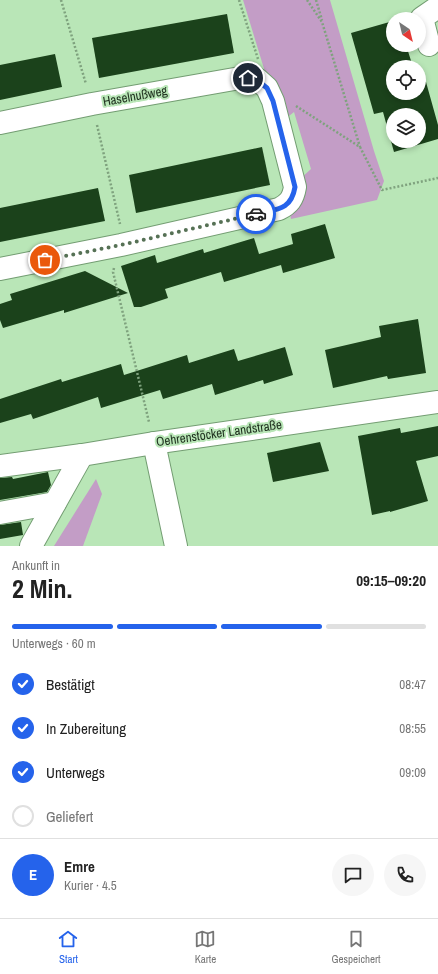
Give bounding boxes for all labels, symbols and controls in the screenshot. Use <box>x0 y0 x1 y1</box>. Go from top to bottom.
north arrow <box>386 12 426 52</box>
map controls <box>386 12 426 148</box>
button: locate <box>386 60 426 100</box>
pin <box>231 61 265 95</box>
icon: home <box>237 67 259 89</box>
street label: Haselnußweg <box>101 82 169 110</box>
button: layers <box>386 108 426 148</box>
courier <box>236 194 276 234</box>
icon: car <box>245 203 267 225</box>
pin <box>28 243 62 277</box>
icon: bag <box>34 249 56 271</box>
street label: Oehrenstöcker Landstraße <box>155 416 283 450</box>
text: Ankunft in <box>12 557 60 574</box>
text: 09:15–09:20 <box>356 570 426 591</box>
text: 2 Min. <box>12 571 72 606</box>
text: Unterwegs · 60 m <box>12 635 96 652</box>
icon: check <box>12 673 34 695</box>
text: Bestätigt <box>46 674 95 695</box>
text: 08:47 <box>399 676 426 693</box>
icon: check <box>12 717 34 739</box>
text: In Zubereitung <box>46 718 126 739</box>
text: 08:55 <box>399 720 426 737</box>
icon: check <box>12 761 34 783</box>
text: Unterwegs <box>46 762 105 783</box>
text: 09:09 <box>399 764 426 781</box>
text: Geliefert <box>46 806 93 827</box>
button: chat <box>332 854 374 896</box>
button: phone <box>384 854 426 896</box>
text: Emre <box>64 856 95 877</box>
text: E <box>29 864 37 885</box>
text: Kurier · 4.5 <box>64 877 117 894</box>
tab: Start <box>57 928 79 966</box>
tab: Karte <box>194 928 216 966</box>
tab: Gespeichert <box>331 928 381 966</box>

